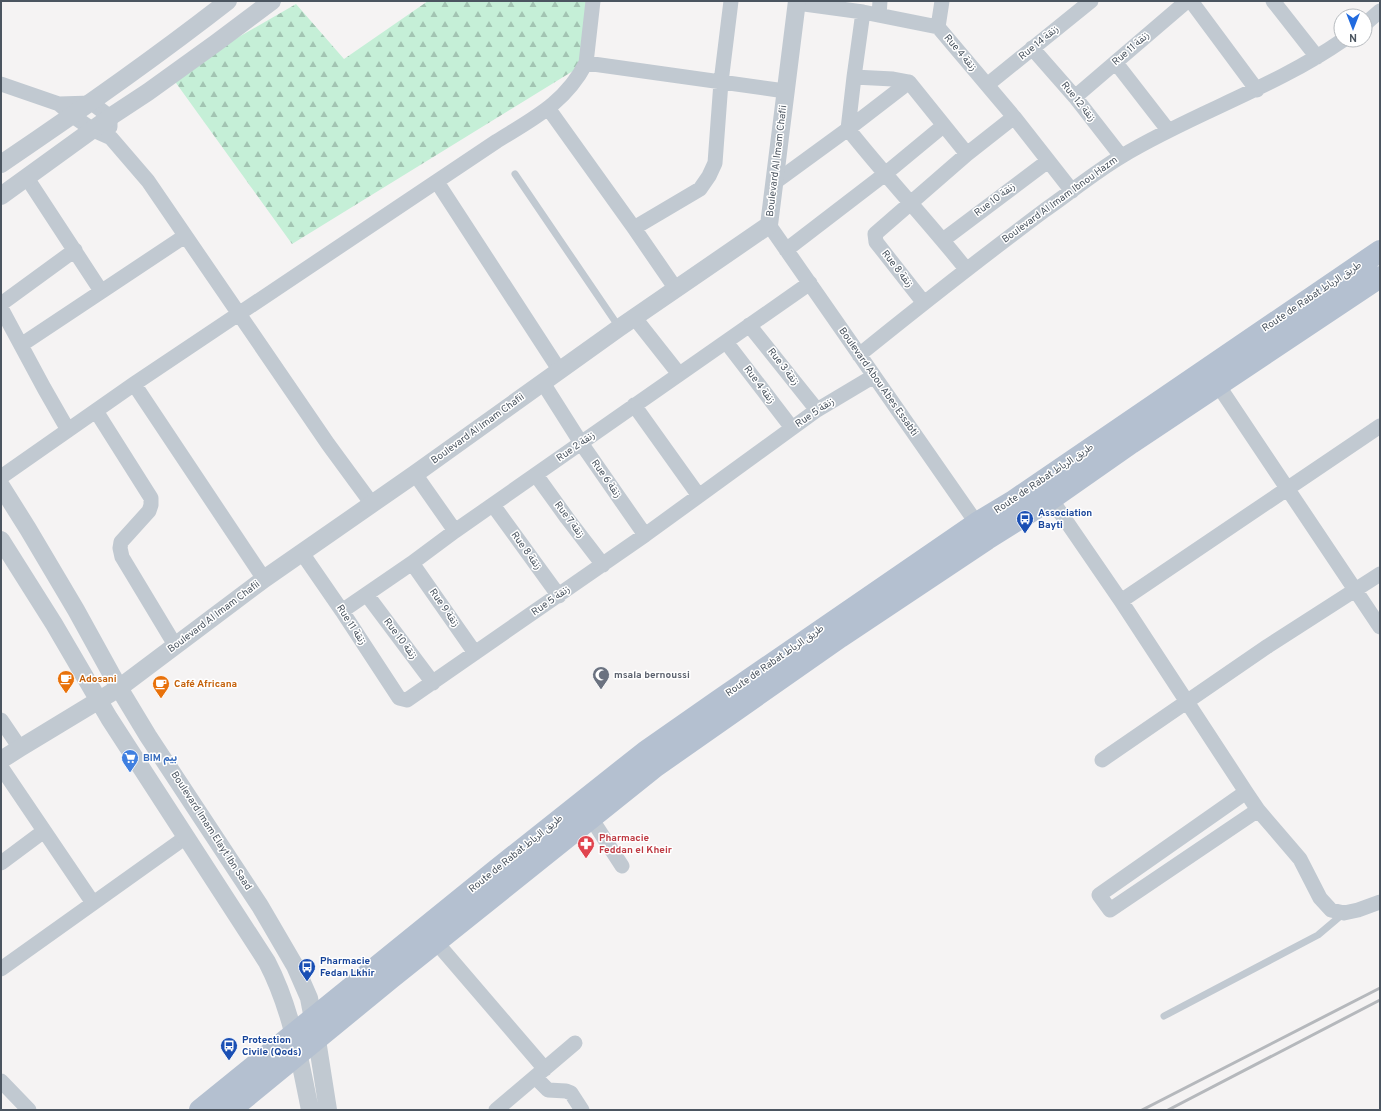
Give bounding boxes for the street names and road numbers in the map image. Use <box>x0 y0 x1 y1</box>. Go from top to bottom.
street label: Rue 14 زنقة <box>1016 23 1062 63</box>
street label: Rue 11 زنقة <box>1110 29 1153 69</box>
street label: Rue 4 زنقة <box>941 32 979 74</box>
street label: Rue 12 زنقة <box>1058 79 1098 125</box>
street label: Boulevard Al Imam Chafii <box>764 104 790 218</box>
street label: Boulevard Al Imam Ibnou Hazm <box>1000 154 1120 246</box>
street label: Rue 10 زنقة <box>972 180 1018 220</box>
street label: Rue 8 زنقة <box>878 248 916 291</box>
street label: Route de Rabat طريق الرباط <box>1260 259 1364 335</box>
street label: Boulevard Abou Abes Essabti <box>835 325 921 439</box>
street label: Rue 3 زنقة <box>764 346 802 389</box>
street label: Rue 4 زنقة <box>740 363 778 407</box>
street label: Boulevard Al Imam Chafii <box>429 391 527 467</box>
street label: Rue 5 زنقة <box>793 395 837 431</box>
street label: Rue 2 زنقة <box>554 429 598 465</box>
street label: Route de Rabat طريق الرباط <box>992 441 1096 517</box>
street label: Rue 6 زنقة <box>588 457 624 501</box>
street label: Rue 7 زنقة <box>551 499 587 541</box>
street label: Rue 8 زنقة <box>508 529 544 573</box>
street label: Boulevard Al Imam Chafii <box>165 578 263 656</box>
street label: Rue 5 زنقة <box>529 583 573 619</box>
street label: Rue 9 زنقة <box>426 586 462 630</box>
street label: Rue 11 زنقة <box>333 602 369 648</box>
street label: Rue 10 زنقة <box>380 616 420 662</box>
street label: Route de Rabat طريق الرباط <box>723 622 827 700</box>
street label: Boulevard Imam Elayt Ibn Saad <box>168 769 254 893</box>
street label: Route de Rabat طريق الرباط <box>466 812 566 896</box>

